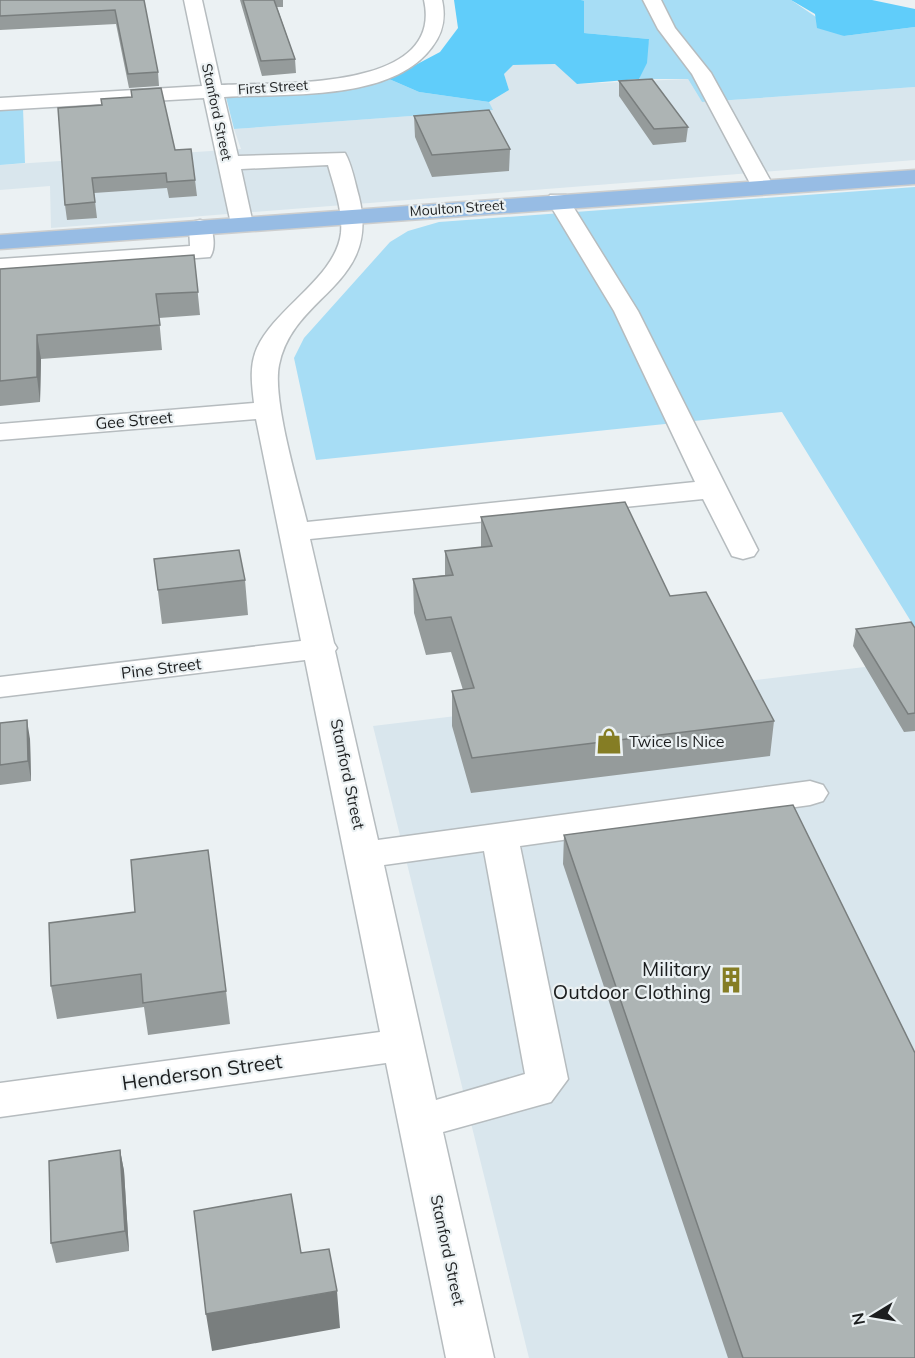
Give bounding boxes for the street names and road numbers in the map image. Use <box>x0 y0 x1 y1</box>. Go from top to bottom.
street label: Stanford Street <box>198 62 236 162</box>
street label: First Street <box>237 76 309 98</box>
street label: Moulton Street <box>409 196 505 220</box>
street label: Gee Street <box>95 407 174 433</box>
street label: Pine Street <box>120 653 203 683</box>
street label: Stanford Street <box>327 717 370 832</box>
street label: Henderson Street <box>120 1048 284 1095</box>
street label: Stanford Street <box>427 1193 470 1308</box>

